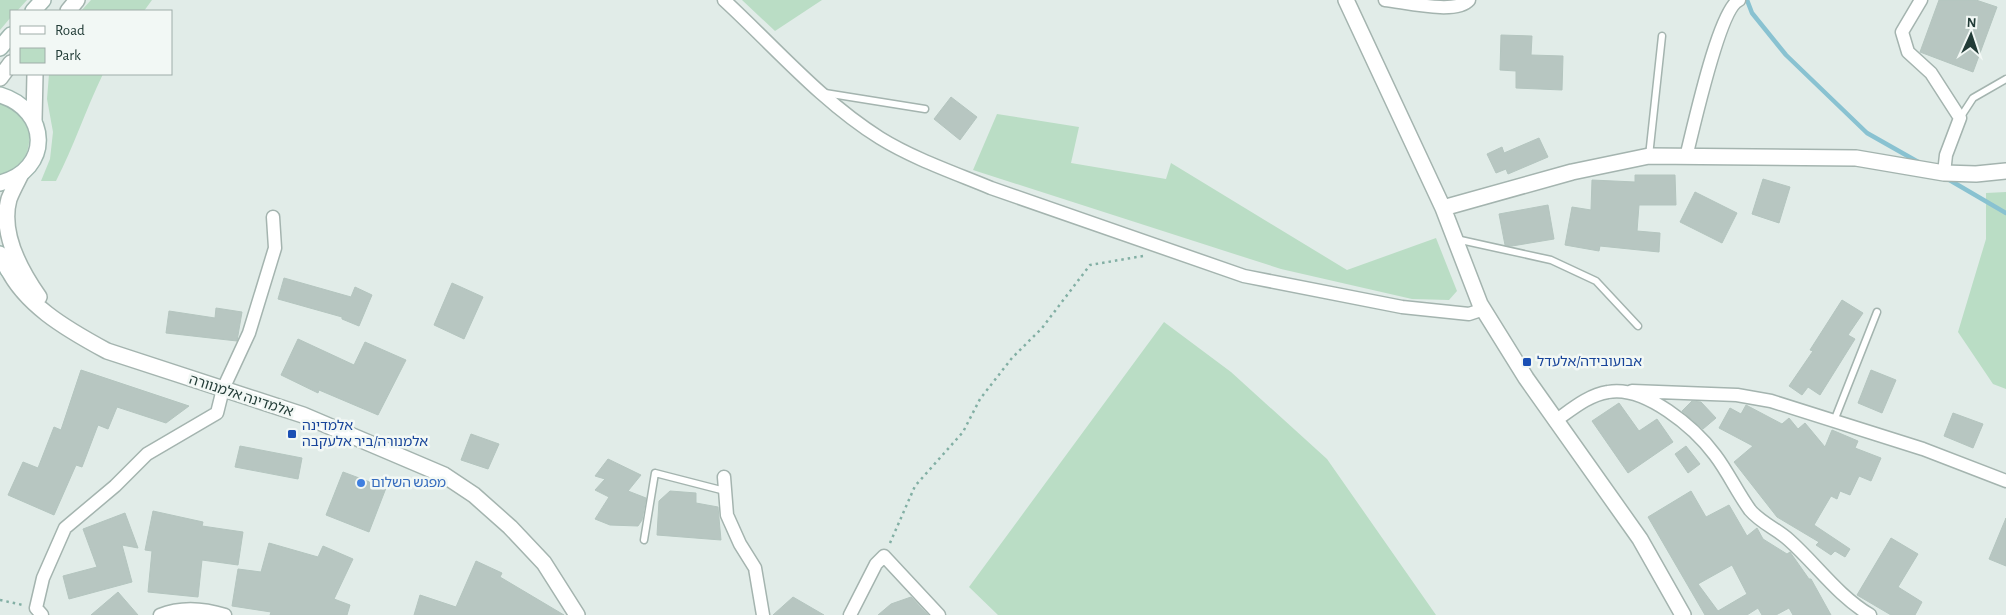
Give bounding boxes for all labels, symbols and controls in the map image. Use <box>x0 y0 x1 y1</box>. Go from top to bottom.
legend <box>10 10 172 75</box>
north arrow <box>1946 10 1996 60</box>
text: N <box>1966 16 1977 30</box>
text: Road <box>55 23 85 38</box>
text: Park <box>55 48 81 63</box>
place label: אבועובידה/אלעדל <box>1537 355 1642 369</box>
marker: אבועובידה/אלעדל <box>1521 356 1533 368</box>
street label: אלמדינה אלמנוורה <box>187 373 295 419</box>
place label: אלמדינה אלמנורה/ביר אלעקבה <box>302 419 428 449</box>
marker: אלמדינה אלמנורה/ביר אלעקבה <box>286 428 298 440</box>
place label: מפגש השלום <box>371 476 446 490</box>
marker: מפגש השלום <box>355 477 367 489</box>

